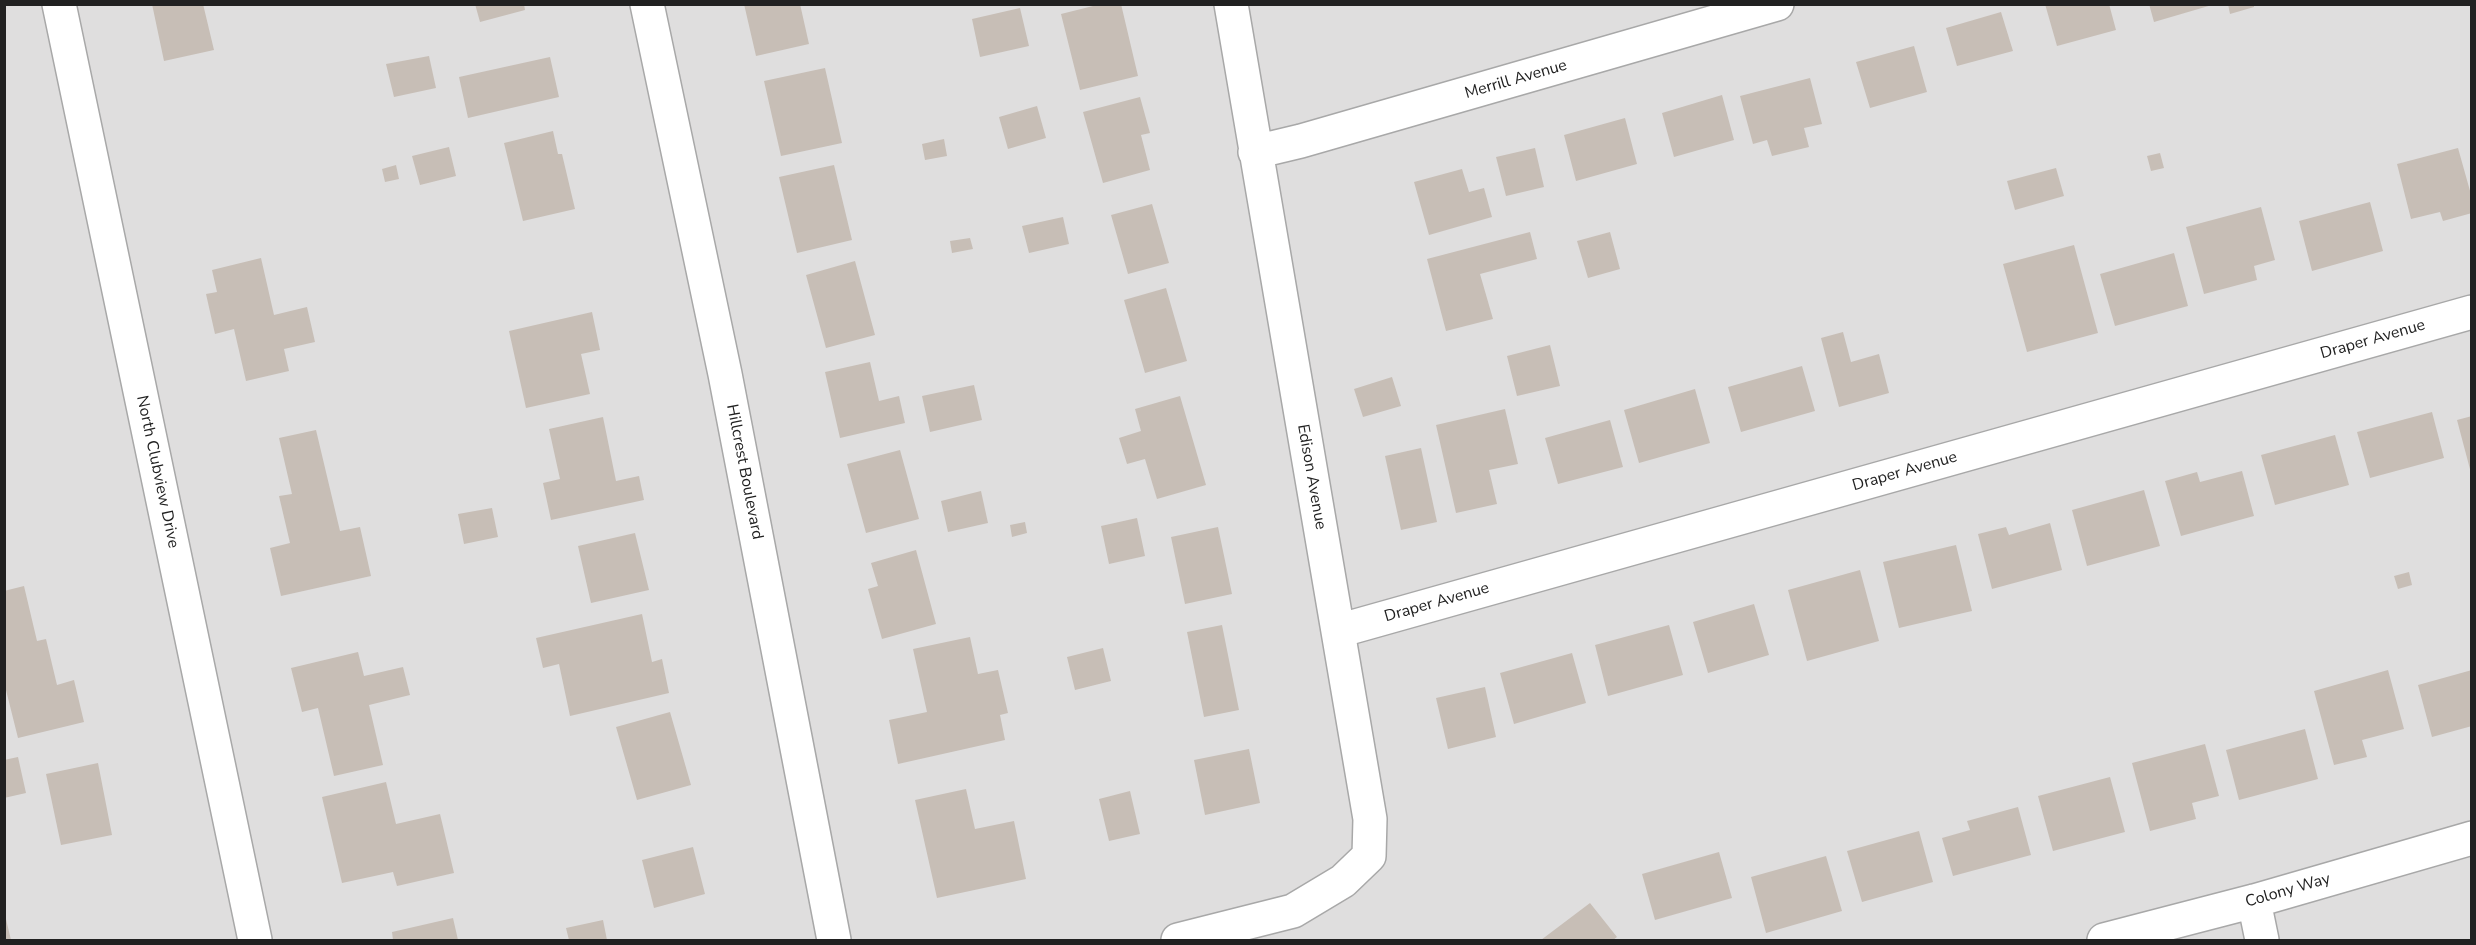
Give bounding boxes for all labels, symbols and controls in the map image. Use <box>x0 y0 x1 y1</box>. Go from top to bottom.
street label: Merrill Avenue <box>1463 56 1569 104</box>
street label: Draper Avenue <box>2318 316 2428 364</box>
street label: North Clubview Drive <box>131 394 183 550</box>
street label: Hillcrest Boulevard <box>721 403 767 541</box>
street label: Edison Avenue <box>1292 423 1330 531</box>
street label: Draper Avenue <box>1850 448 1960 496</box>
street label: Draper Avenue <box>1382 579 1492 627</box>
street label: Colony Way <box>2243 870 2333 912</box>

